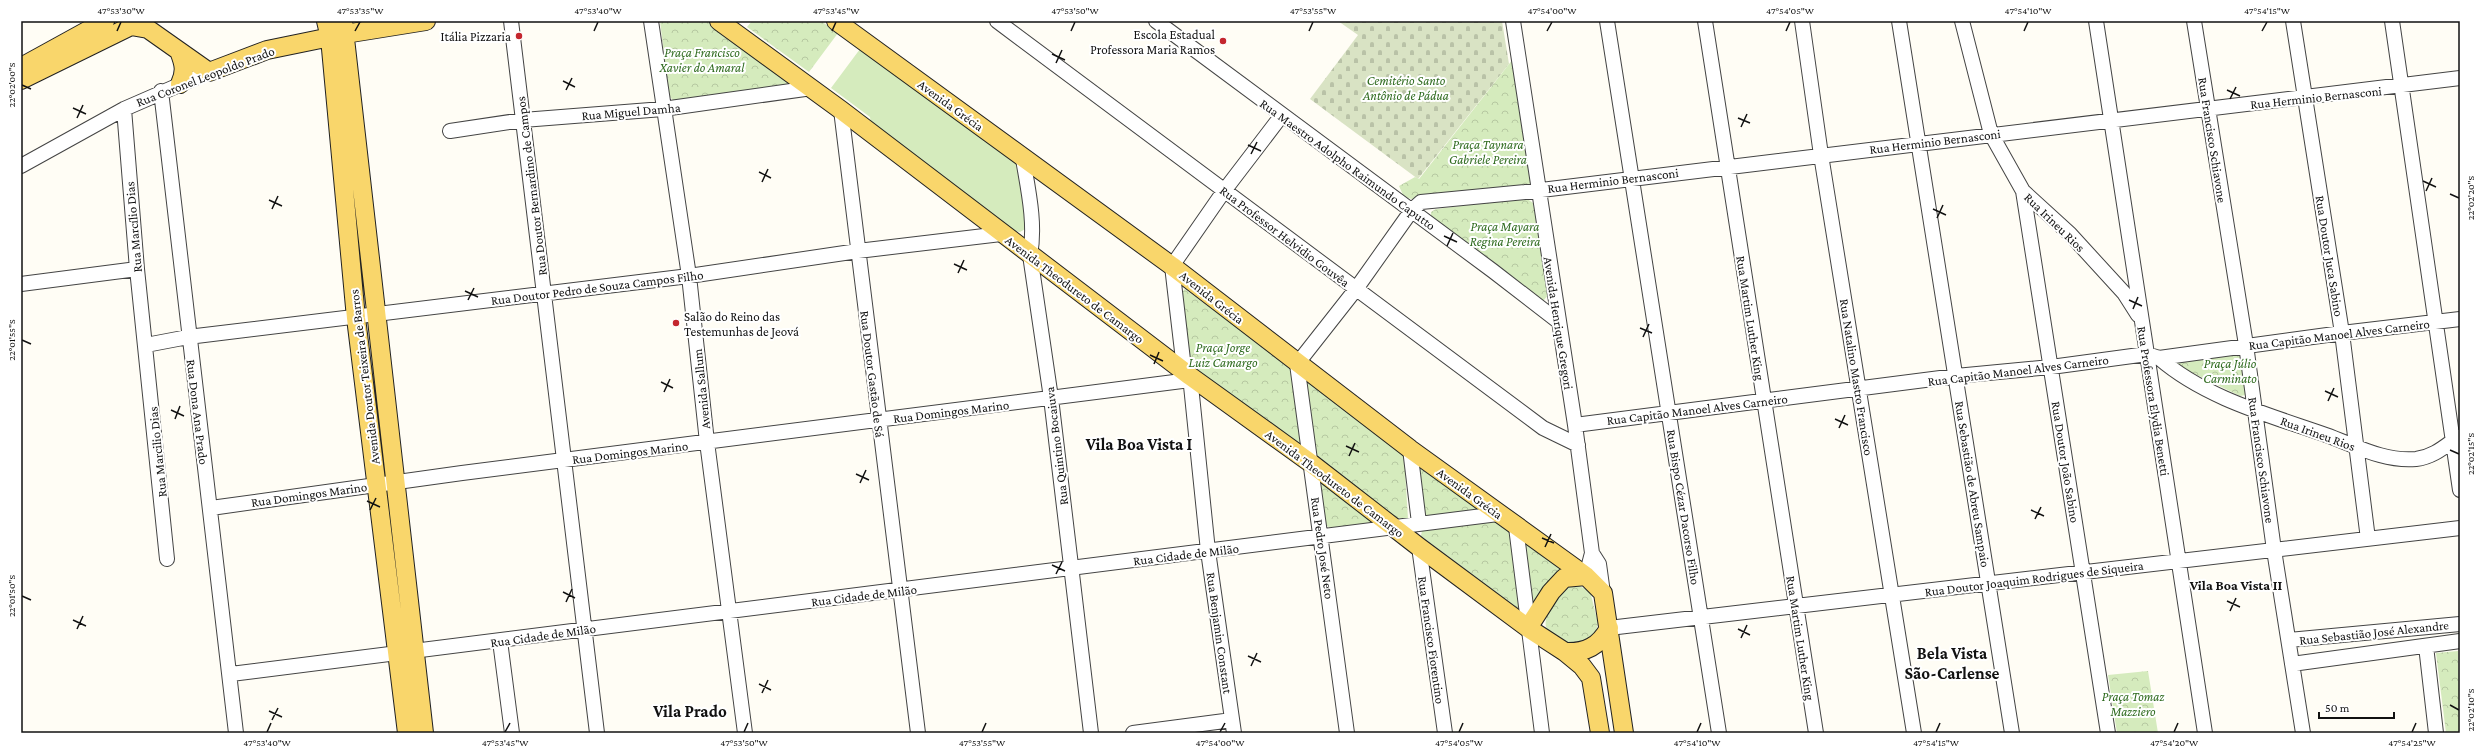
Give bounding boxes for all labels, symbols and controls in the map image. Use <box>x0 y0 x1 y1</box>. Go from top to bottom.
text: 47°53'30"W <box>97 5 146 16</box>
text: 47°53'35"W <box>337 5 384 16</box>
text: 47°53'40"W <box>574 5 623 16</box>
text: 47°53'45"W <box>813 5 860 16</box>
text: 47°53'50"W <box>1051 5 1100 16</box>
text: 47°53'55"W <box>1290 5 1337 16</box>
text: 47°54'00"W <box>1528 5 1577 16</box>
text: 47°54'05"W <box>1766 5 1815 16</box>
text: 47°54'10"W <box>2005 5 2052 16</box>
text: 47°54'15"W <box>2244 5 2291 16</box>
place label: Escola Estadual Professora Maria Ramos <box>1090 27 1216 57</box>
place label: Itália Pizzaria <box>441 29 511 44</box>
marker: Itália Pizzaria <box>514 31 524 41</box>
marker: Escola Estadual Professora Maria Ramos <box>1218 36 1228 46</box>
street label: Rua Coronel Leopoldo Prado <box>134 43 277 110</box>
park label: Praça Francisco Xavier do Amaral <box>659 45 745 75</box>
text: 22°02'00"S <box>6 62 17 107</box>
park label: Cemitério Santo Antônio de Pádua <box>1362 73 1449 103</box>
street label: Rua Francisco Schiavone <box>2195 76 2230 204</box>
street label: Avenida Grécia <box>915 77 986 134</box>
street label: Rua Herminio Bernasconi <box>2250 83 2383 112</box>
street label: Rua Doutor Bernardino de Campos <box>513 95 550 276</box>
street label: Rua Maestro Adolpho Raimundo Caputto <box>1257 96 1438 233</box>
street label: Rua Miguel Damha <box>581 100 681 123</box>
street label: Rua Herminio Bernasconi <box>1869 126 2002 157</box>
park label: Praça Taynara Gabriele Pereira <box>1449 137 1527 167</box>
street label: Rua Herminio Bernasconi <box>1547 165 1680 196</box>
text: 22°02'20"S <box>2465 176 2476 220</box>
street label: Rua Marcílio Dias <box>122 181 145 273</box>
street label: Rua Professor Helvidio Gouvêa <box>1217 183 1352 290</box>
street label: Rua Irineu Rios <box>2021 190 2088 255</box>
street label: Rua Doutor Juca Sabino <box>2313 194 2346 318</box>
park label: Praça Mayara Regina Pereira <box>1470 219 1540 249</box>
street label: Avenida Theodureto de Camargo <box>1002 232 1147 346</box>
street label: Rua Martim Luther King <box>1733 255 1768 382</box>
street label: Avenida Henrique Gregori <box>1541 256 1577 391</box>
street label: Rua Doutor Pedro de Souza Campos Filho <box>490 267 704 308</box>
street label: Avenida Grécia <box>1177 268 1247 327</box>
street label: Avenida Doutor Teixeira de Barros <box>346 289 383 465</box>
street label: Rua Natalino Mastro Francisco <box>1837 298 1876 457</box>
place label: Salão do Reino das Testemunhas de Jeová <box>684 309 799 339</box>
street label: Rua Doutor Gastão de Sá <box>857 310 888 438</box>
street label: Rua Capitão Manoel Alves Carneiro <box>2248 316 2430 353</box>
marker: Salão do Reino das Testemunhas de Jeová <box>671 318 681 328</box>
text: 22°01'55"S <box>6 319 17 361</box>
street label: Rua Professora Elydia Benetti <box>2134 325 2173 478</box>
park label: Praça Jorge Luiz Camargo <box>1189 340 1258 370</box>
street label: Avenida Sallum <box>690 348 713 430</box>
street label: Rua Capitão Manoel Alves Carneiro <box>1927 352 2109 389</box>
park label: Praça Júlio Carminato <box>2203 356 2257 386</box>
street label: Rua Dona Ana Prado <box>184 359 211 466</box>
street label: Rua Quintino Bocaiuva <box>1042 386 1071 506</box>
street label: Rua Capitão Manoel Alves Carneiro <box>1606 391 1788 428</box>
street label: Rua Francisco Schiavone <box>2245 396 2278 524</box>
street label: Rua Domingos Marino <box>892 397 1010 426</box>
street label: Rua Sebastião de Abreu Sampaio <box>1952 400 1993 568</box>
street label: Rua Doutor João Sabino <box>2048 400 2083 524</box>
street label: Rua Marcilio Dias <box>145 406 170 498</box>
street label: Rua Irineu Rios <box>2278 413 2357 454</box>
street label: Avenida Theodureto de Camargo <box>1262 426 1407 540</box>
street label: Rua Bispo Cézar Dacorso Filho <box>1664 428 1703 586</box>
text: 22°02'15"S <box>2465 433 2476 475</box>
district label: Vila Boa Vista I <box>1085 435 1193 454</box>
street label: Rua Domingos Marino <box>571 438 689 467</box>
street label: Avenida Grécia <box>1434 465 1505 522</box>
street label: Rua Domingos Marino <box>250 479 368 510</box>
street label: Rua Pedro José Neto <box>1308 496 1337 600</box>
street label: Rua Cidade de Milão <box>1132 541 1240 568</box>
street label: Rua Doutor Joaquim Rodrigues de Siqueira <box>1924 558 2144 599</box>
street label: Rua Benjamin Constant <box>1203 571 1236 696</box>
text: 22°01'50"S <box>6 575 17 617</box>
street label: Rua Francisco Fiorentino <box>1415 575 1448 705</box>
street label: Rua Martim Luther King <box>1783 575 1818 702</box>
district label: Vila Boa Vista II <box>2189 577 2283 593</box>
street label: Rua Cidade de Milão <box>810 582 918 609</box>
street label: Rua Sebastião José Alexandre <box>2298 617 2450 648</box>
street label: Rua Cidade de Milão <box>489 621 597 650</box>
district label: Bela Vista São-Carlense <box>1904 644 2000 683</box>
text: 22°02'10"S <box>2465 688 2476 731</box>
park label: Praça Tomaz Mazziero <box>2102 689 2164 719</box>
scale bar <box>2319 694 2394 720</box>
text: 50 m <box>2325 701 2350 715</box>
district label: Vila Prado <box>652 702 727 721</box>
text: 47°53'40"W <box>243 737 292 748</box>
text: 47°53'45"W <box>482 737 529 748</box>
text: 47°53'50"W <box>720 737 769 748</box>
text: 47°53'55"W <box>959 737 1006 748</box>
text: 47°54'00"W <box>1196 737 1245 748</box>
text: 47°54'05"W <box>1435 737 1484 748</box>
text: 47°54'10"W <box>1674 737 1721 748</box>
text: 47°54'15"W <box>1913 737 1960 748</box>
text: 47°54'20"W <box>2150 737 2199 748</box>
text: 47°54'25"W <box>2388 737 2436 748</box>

